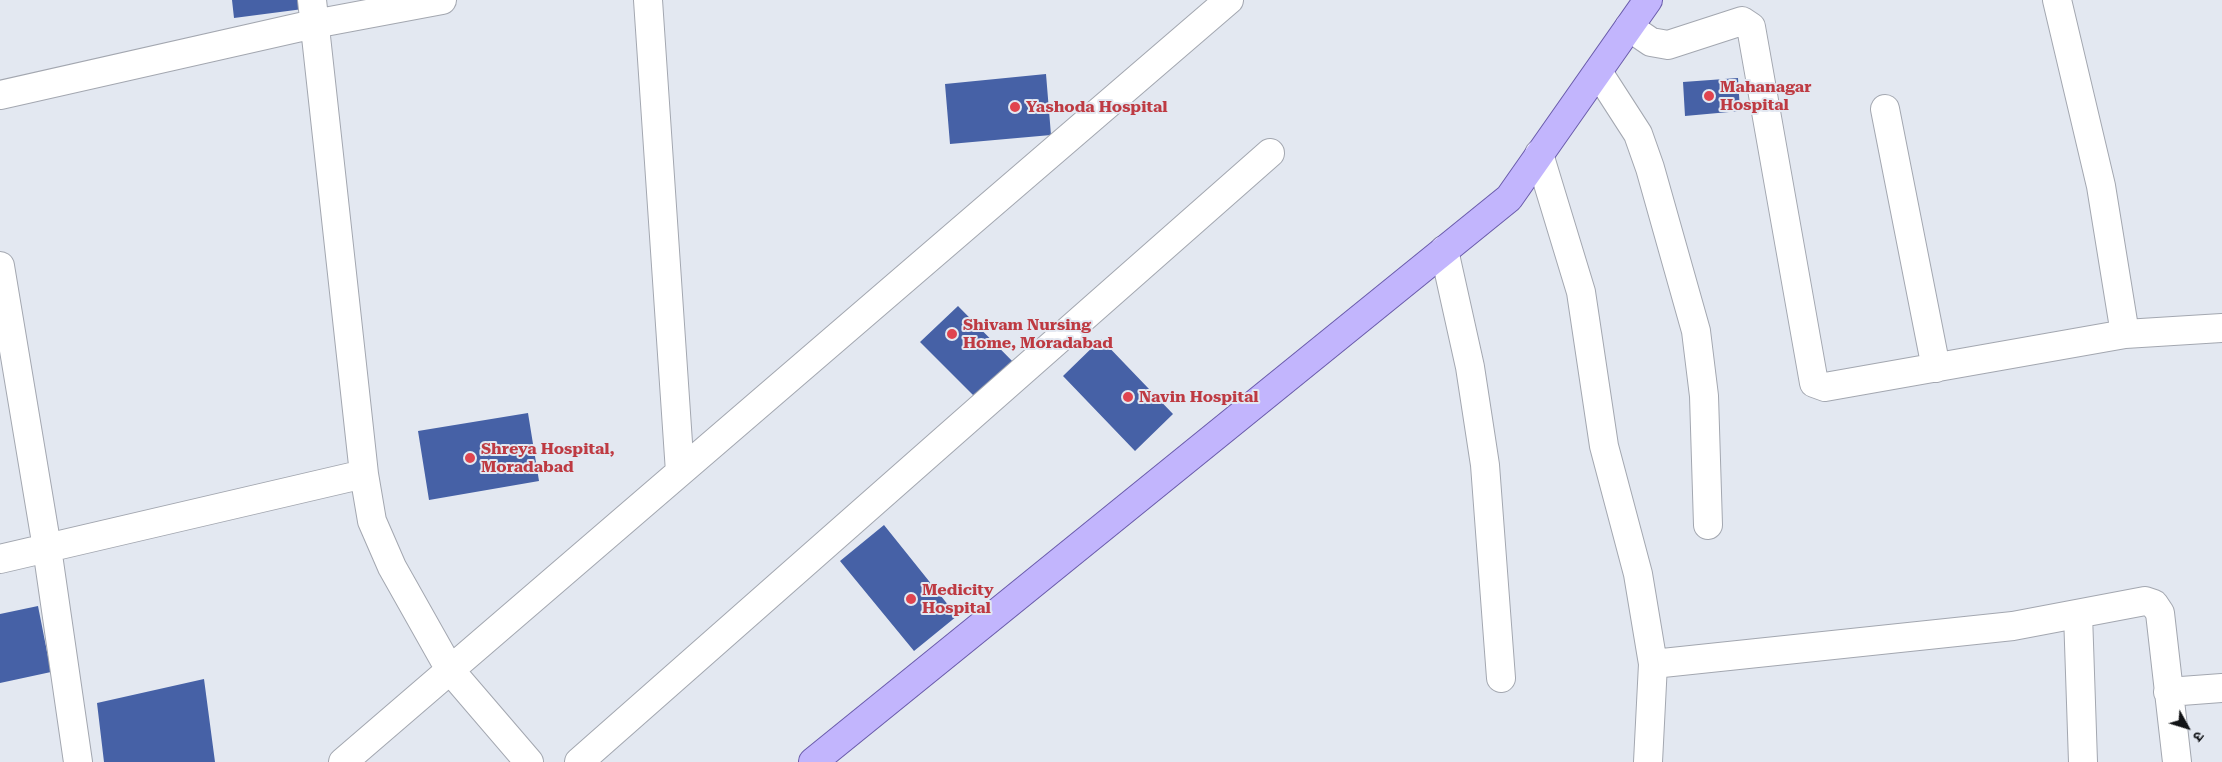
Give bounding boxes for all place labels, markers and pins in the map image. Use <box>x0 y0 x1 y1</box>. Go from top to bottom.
place label: Mahanagar Hospital <box>1720 77 1812 115</box>
marker: Mahanagar Hospital <box>1702 89 1716 103</box>
place label: Yashoda Hospital <box>1026 97 1168 117</box>
marker: Yashoda Hospital <box>1008 100 1022 114</box>
place label: Shivam Nursing Home, Moradabad <box>963 315 1113 353</box>
marker: Shivam Nursing Home, Moradabad <box>945 327 959 341</box>
place label: Navin Hospital <box>1139 387 1259 407</box>
marker: Navin Hospital <box>1121 390 1135 404</box>
place label: Shreya Hospital, Moradabad <box>481 439 615 477</box>
marker: Shreya Hospital, Moradabad <box>463 451 477 465</box>
place label: Medicity Hospital <box>922 580 994 618</box>
marker: Medicity Hospital <box>904 592 918 606</box>

